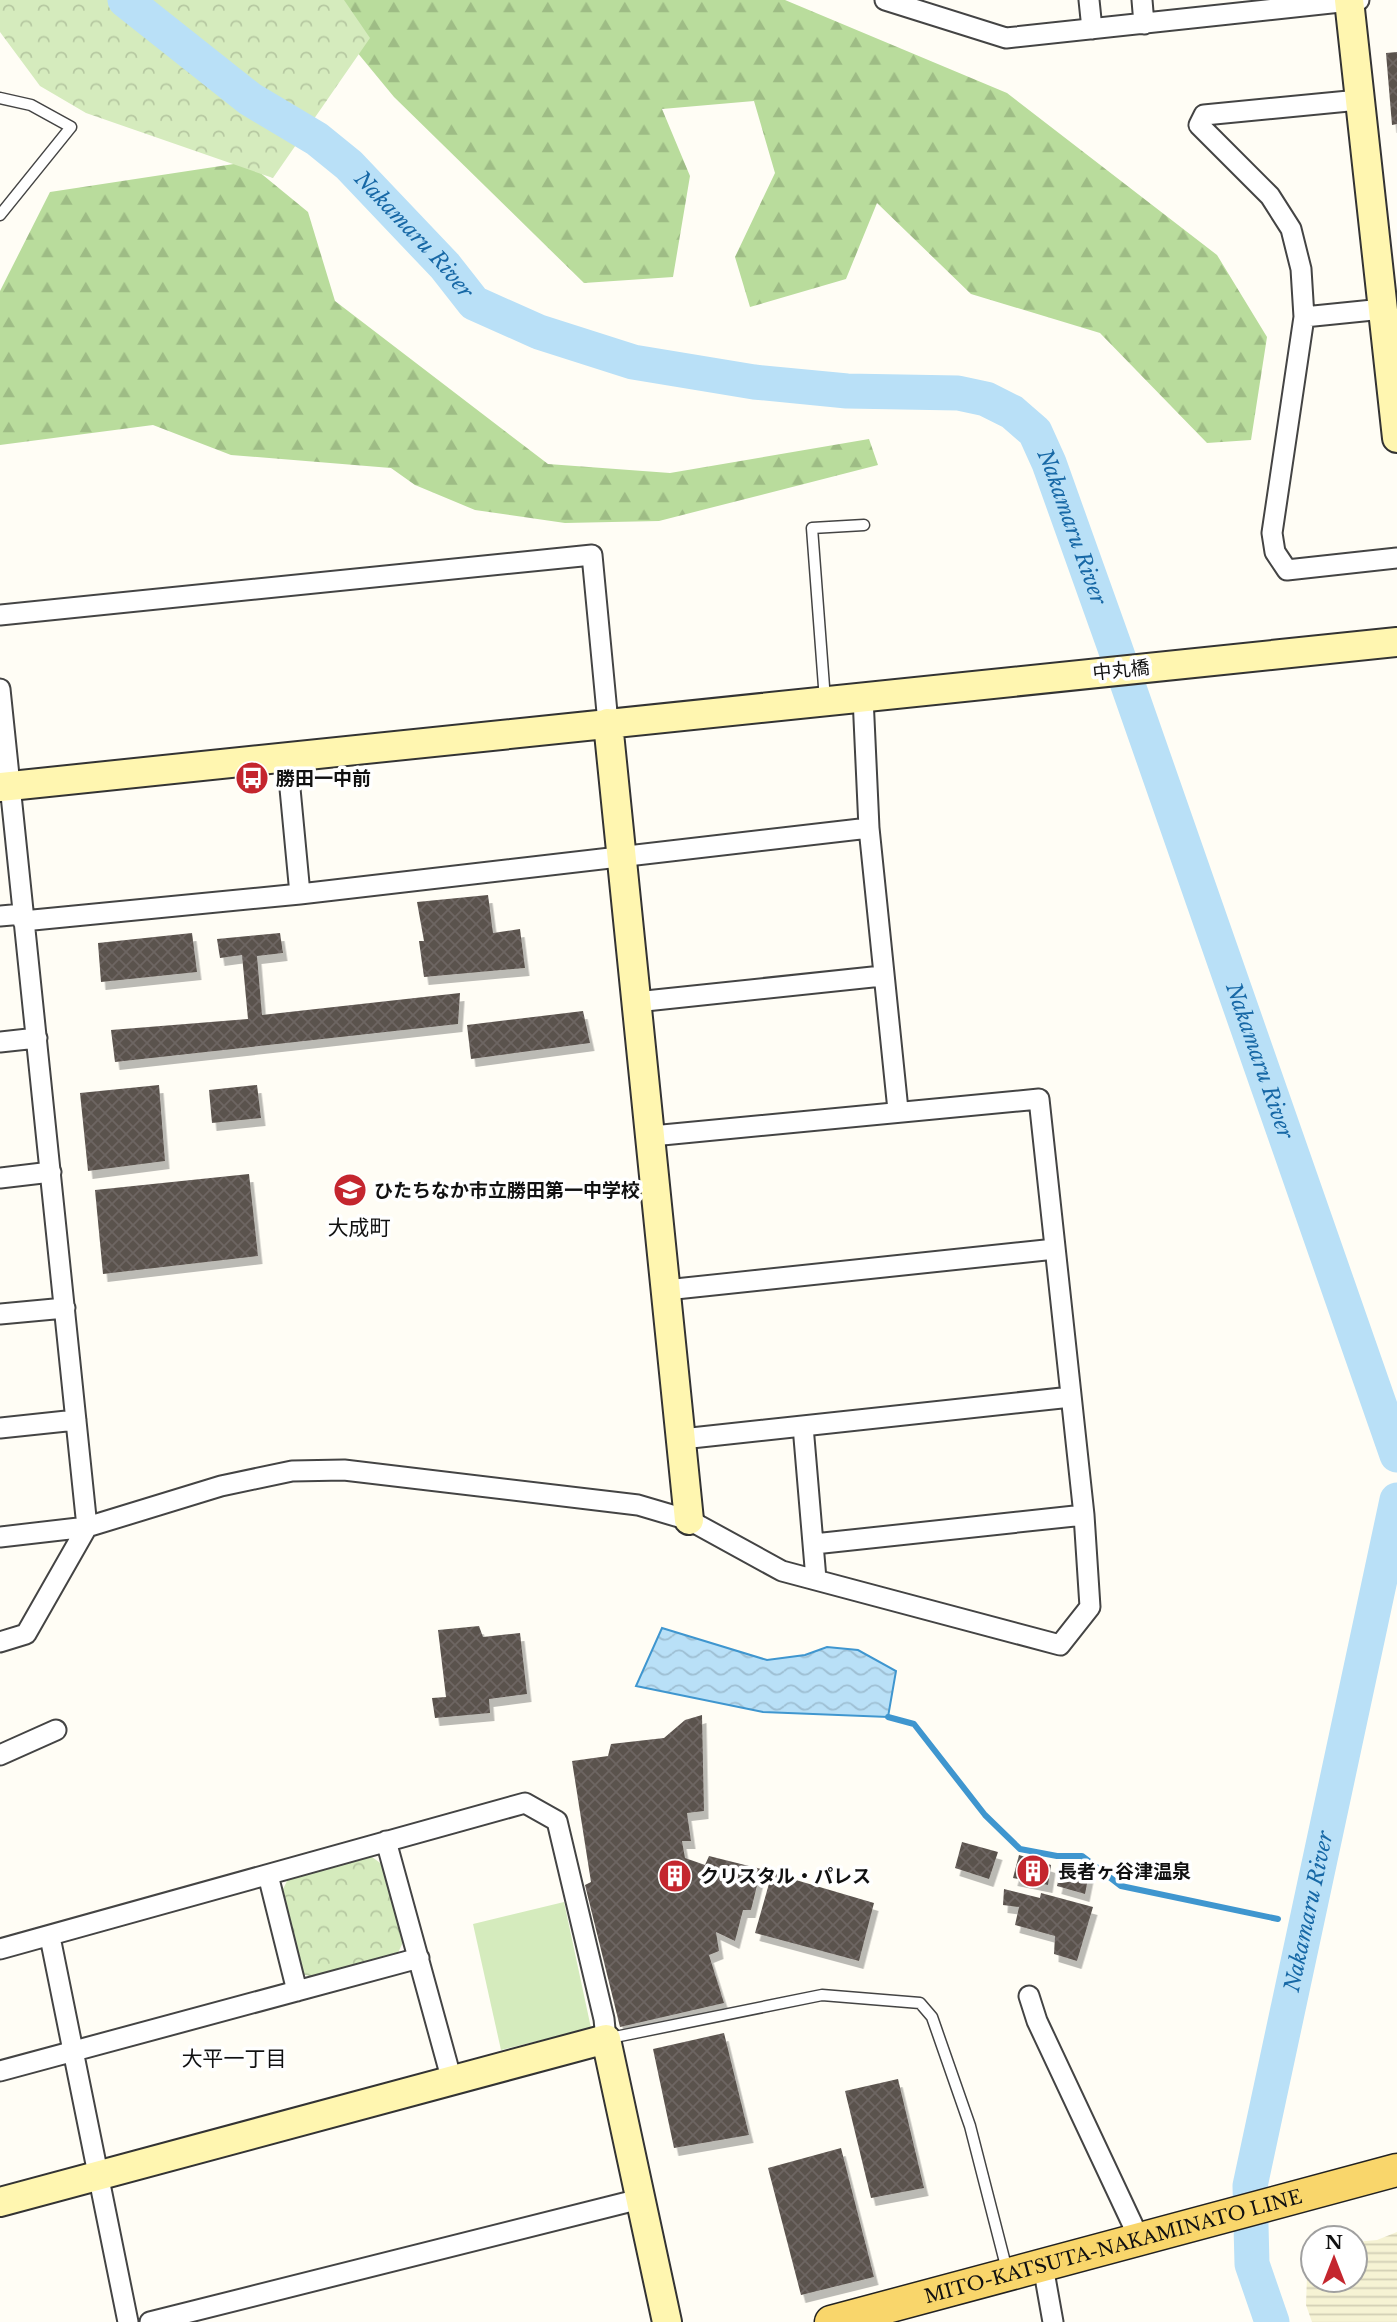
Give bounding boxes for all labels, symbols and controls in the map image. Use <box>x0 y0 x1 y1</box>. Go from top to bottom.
water label: Nakamaru River <box>348 165 479 305</box>
water label: Nakamaru River <box>1031 444 1112 609</box>
street label: 中丸橋 <box>1091 656 1151 684</box>
bus stop icon: 勝田一中前 <box>233 759 271 797</box>
place label: 勝田一中前 <box>276 767 371 790</box>
water label: Nakamaru River <box>1220 978 1299 1144</box>
school or university icon: ひたちなか市立勝田第一中学校 <box>331 1171 369 1209</box>
place label: ひたちなか市立勝田第一中学校 <box>374 1179 640 1202</box>
district label: 大成町 <box>328 1215 391 1241</box>
water label: Nakamaru River <box>1279 1828 1339 1995</box>
building icon: 長者ヶ谷津温泉 <box>1014 1852 1052 1890</box>
building icon: クリスタル・パレス <box>656 1857 694 1895</box>
place label: 長者ヶ谷津温泉 <box>1058 1860 1191 1883</box>
place label: クリスタル・パレス <box>700 1865 871 1888</box>
district label: 大平一丁目 <box>182 2046 287 2072</box>
street label: MITO-KATSUTA-NAKAMINATO LINE <box>922 2185 1304 2308</box>
north arrow <box>1299 2224 1369 2294</box>
text: N <box>1325 2231 1343 2254</box>

